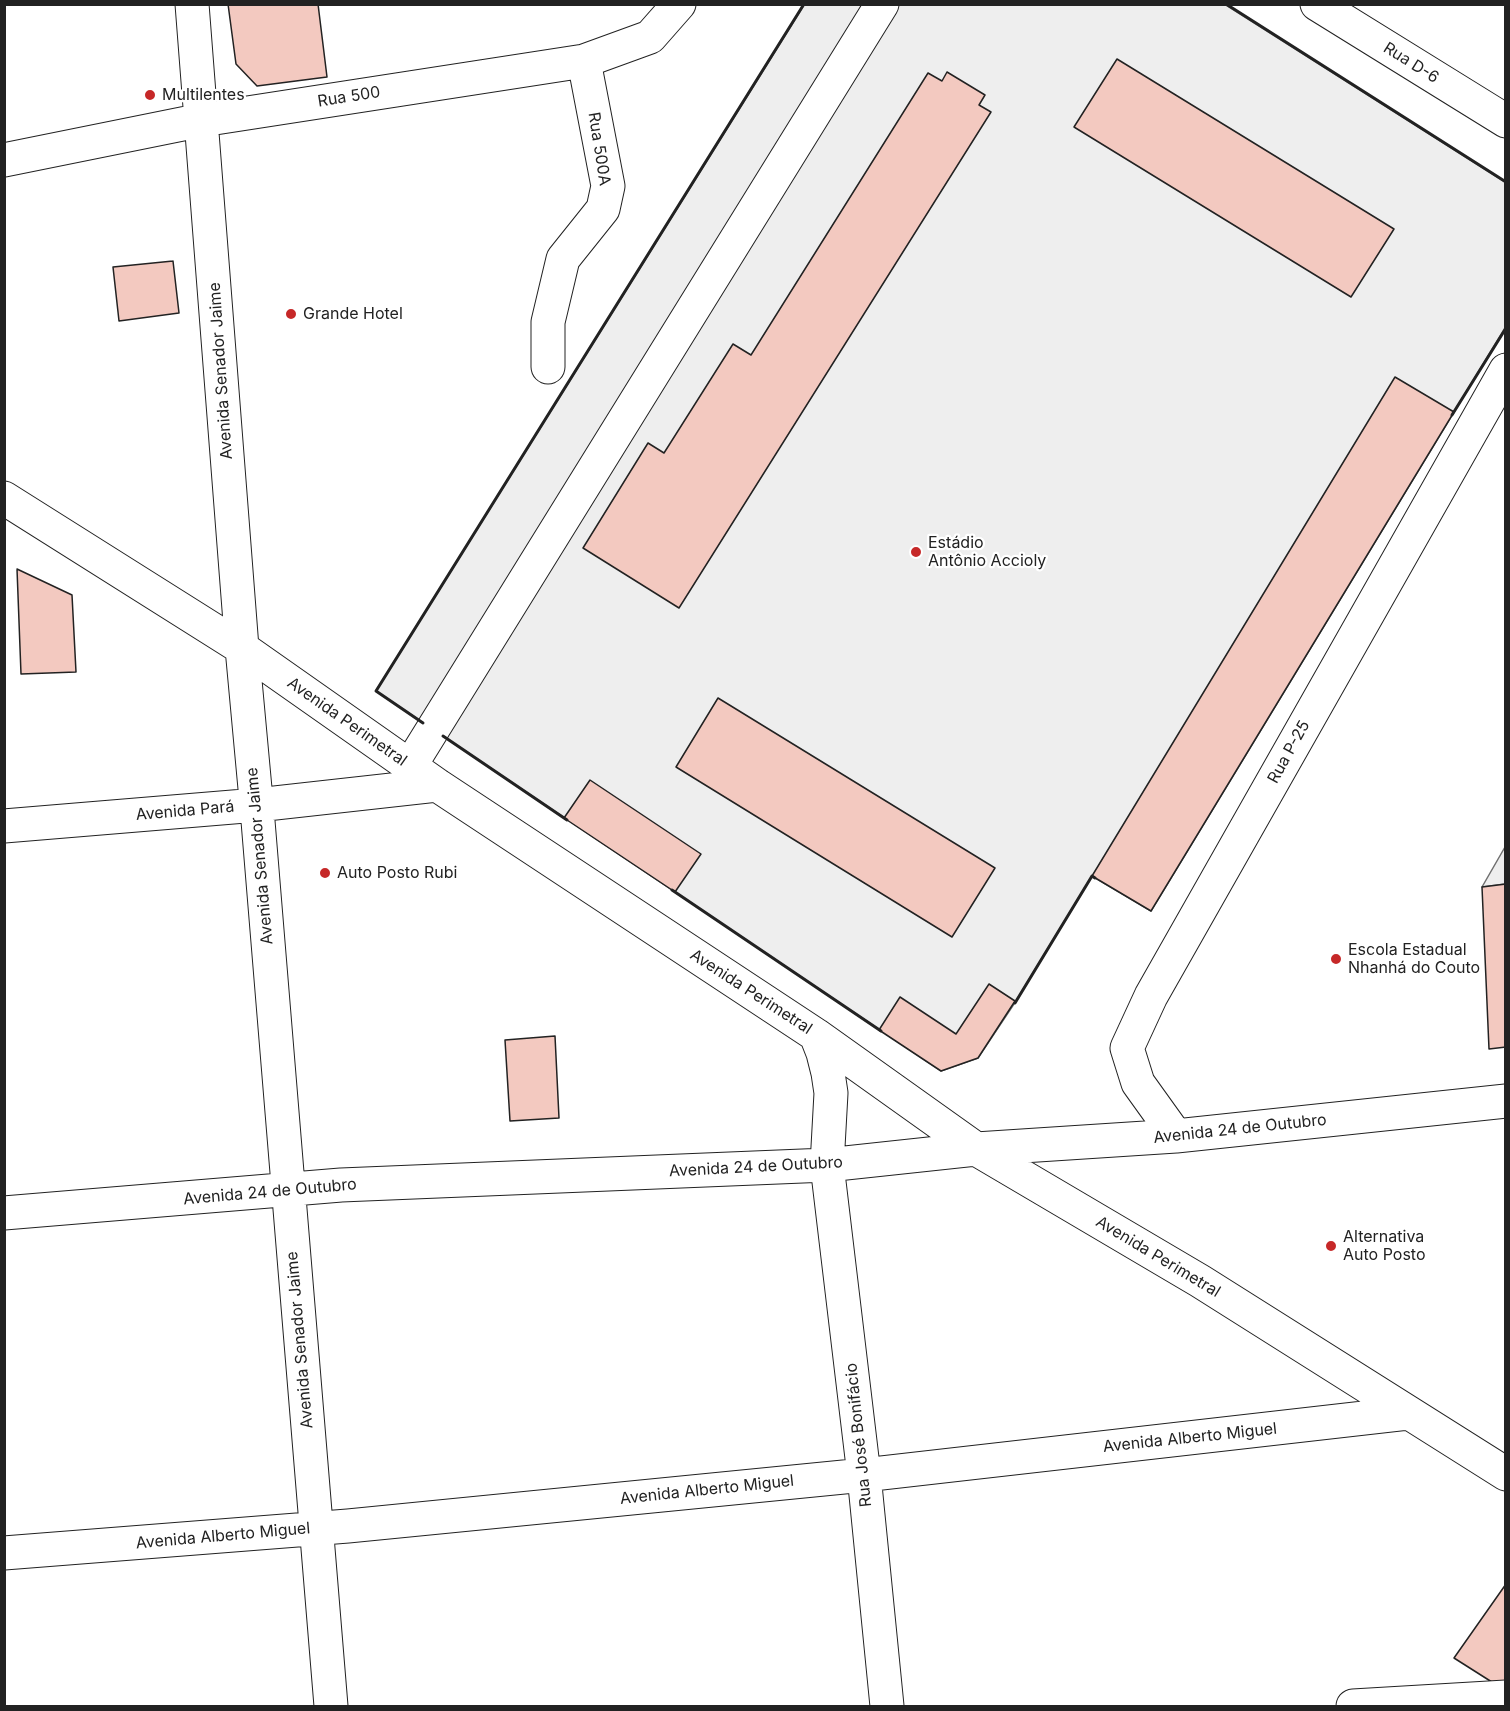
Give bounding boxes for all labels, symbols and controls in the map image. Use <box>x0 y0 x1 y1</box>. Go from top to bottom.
street label: Rua D-6 <box>1380 38 1442 88</box>
street label: Rua 500 <box>316 83 382 111</box>
place label: Multilentes <box>162 85 245 105</box>
marker: Multilentes <box>143 88 157 102</box>
street label: Rua 500A <box>584 111 614 187</box>
street label: Avenida Senador Jaime <box>205 282 237 460</box>
place label: Grande Hotel <box>303 304 403 324</box>
marker: Grande Hotel <box>284 307 298 321</box>
place label: Estádio Antônio Accioly <box>928 533 1046 571</box>
marker: Estádio Antônio Accioly <box>909 545 923 559</box>
street label: Avenida Perimetral <box>283 674 411 770</box>
street label: Rua P-25 <box>1264 717 1314 787</box>
street label: Avenida Senador Jaime <box>243 767 277 945</box>
street label: Avenida Pará <box>135 797 235 825</box>
place label: Auto Posto Rubi <box>337 863 457 883</box>
marker: Auto Posto Rubi <box>318 866 332 880</box>
place label: Escola Estadual Nhanhá do Couto <box>1348 940 1480 978</box>
street label: Avenida Perimetral <box>686 945 816 1039</box>
marker: Escola Estadual Nhanhá do Couto <box>1329 952 1343 966</box>
street label: Avenida 24 de Outubro <box>1152 1110 1328 1148</box>
street label: Avenida 24 de Outubro <box>669 1153 843 1181</box>
street label: Avenida 24 de Outubro <box>182 1175 358 1209</box>
street label: Avenida Perimetral <box>1092 1212 1224 1302</box>
place label: Alternativa Auto Posto <box>1343 1227 1426 1265</box>
marker: Alternativa Auto Posto <box>1324 1239 1338 1253</box>
street label: Avenida Senador Jaime <box>283 1251 317 1429</box>
street label: Rua José Bonifácio <box>842 1362 876 1508</box>
street label: Avenida Alberto Miguel <box>1102 1419 1278 1457</box>
street label: Avenida Alberto Miguel <box>619 1471 795 1509</box>
street label: Avenida Alberto Miguel <box>135 1519 311 1553</box>

